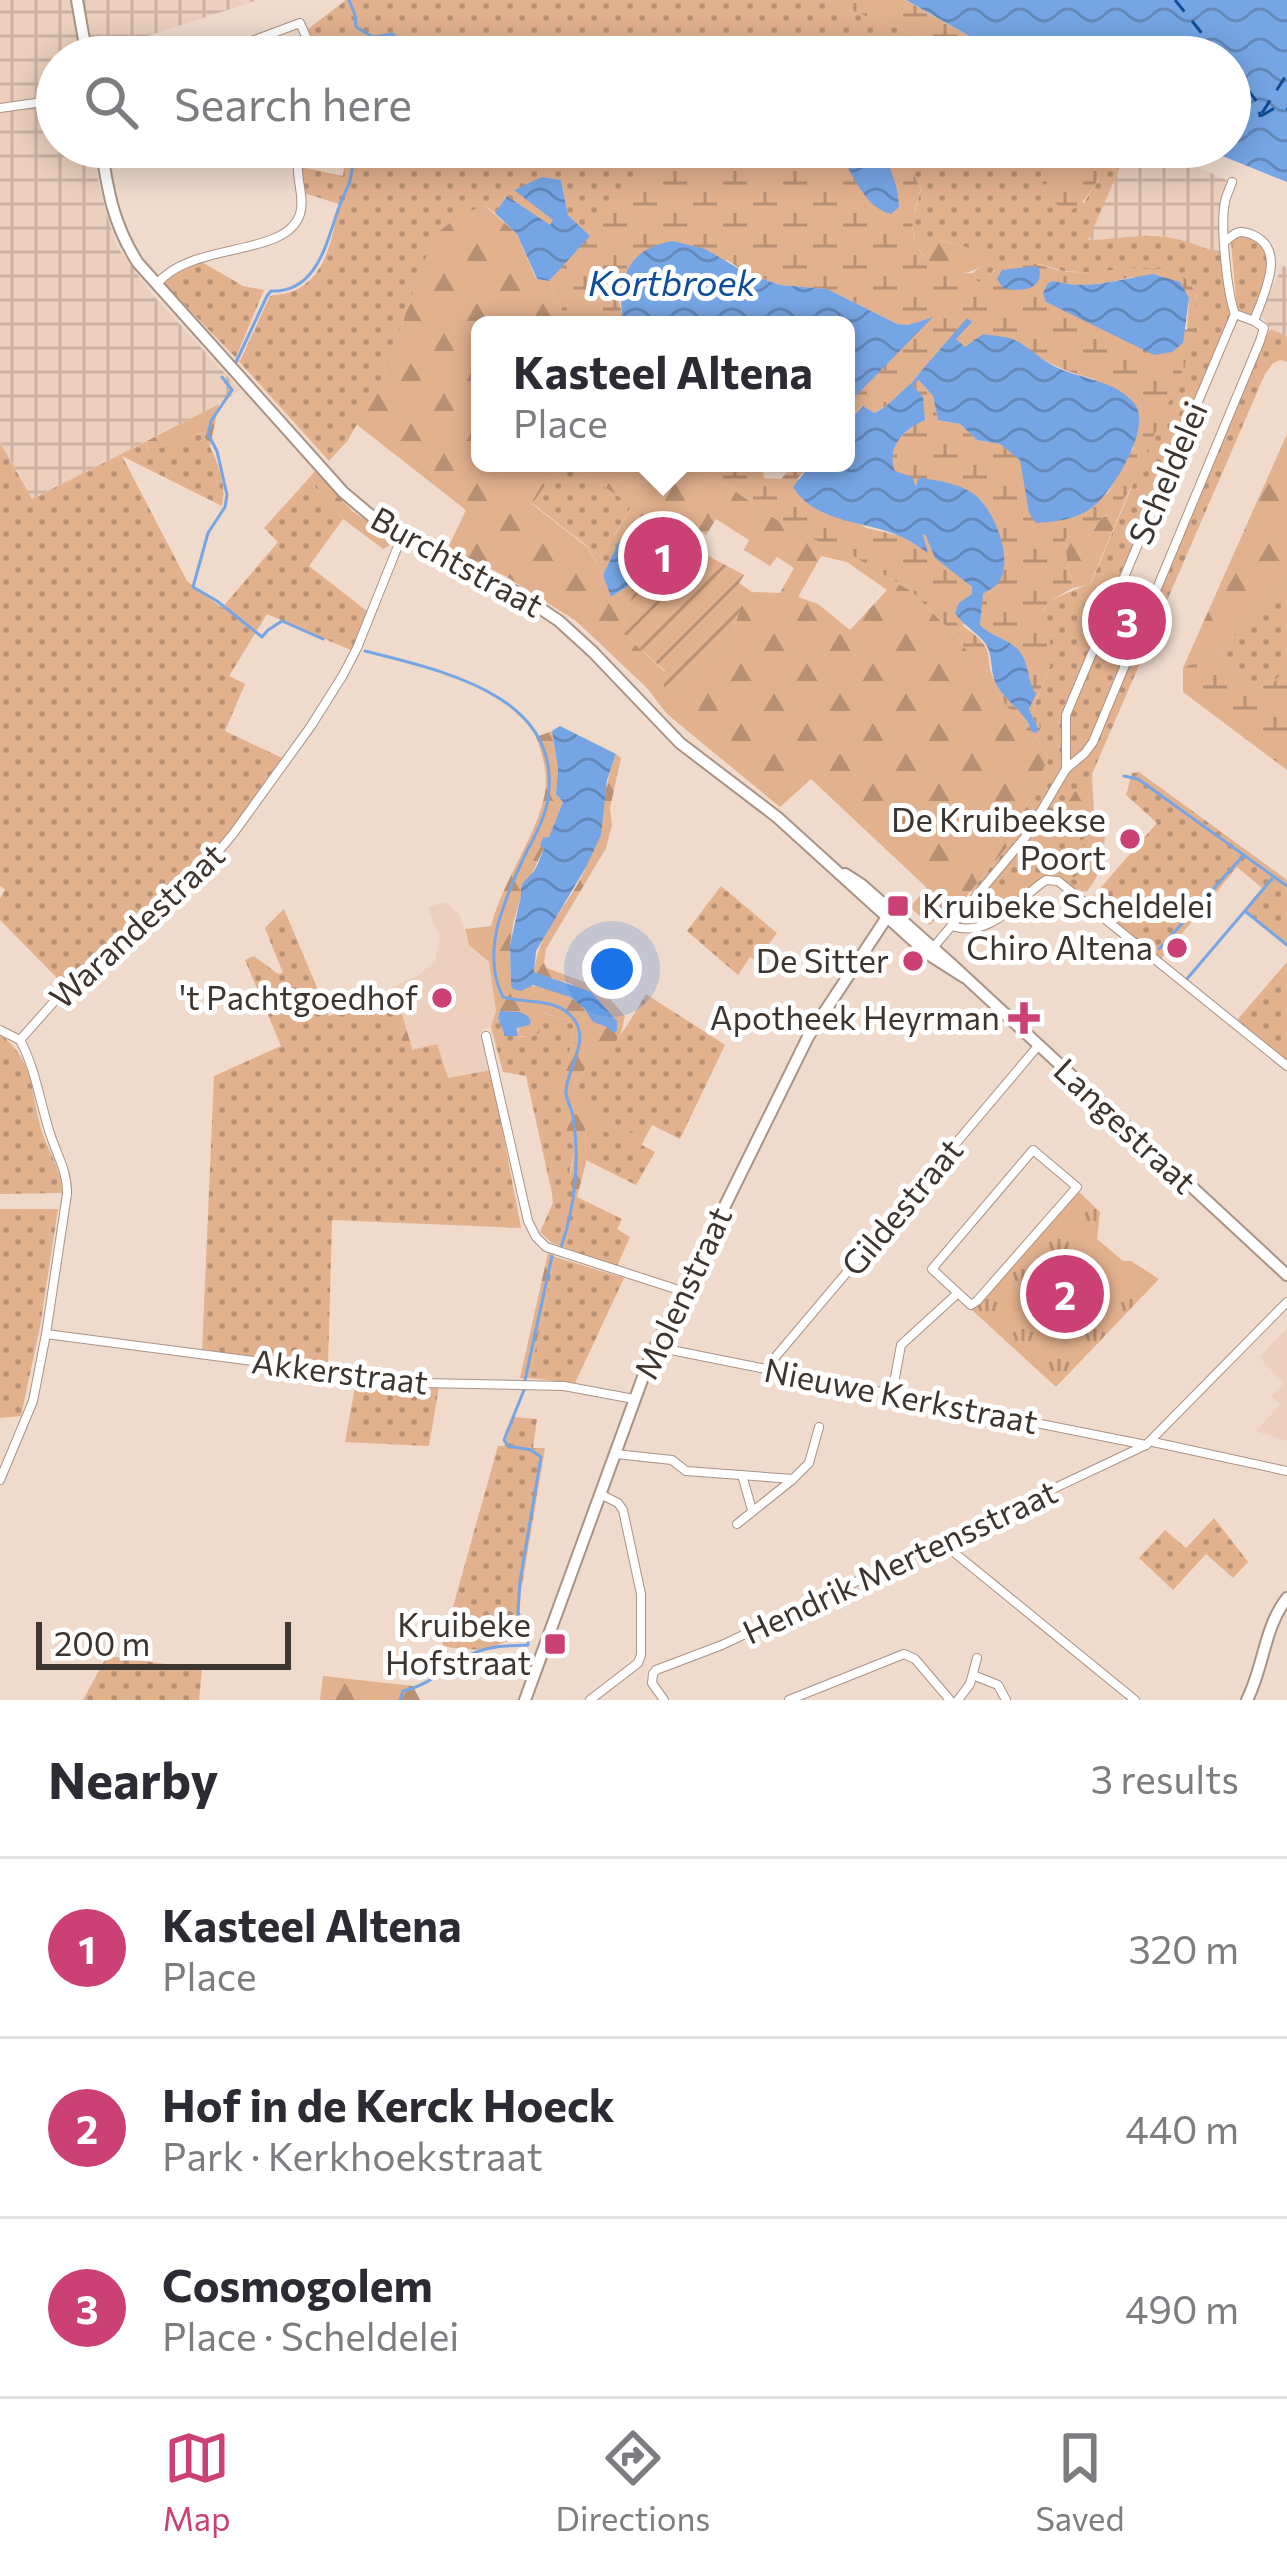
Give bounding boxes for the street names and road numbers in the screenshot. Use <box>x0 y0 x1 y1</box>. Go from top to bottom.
street label: Scheldelei <box>1118 395 1215 550</box>
street label: Burchtstraat <box>364 497 551 625</box>
street label: Warandestraat <box>40 834 232 1016</box>
street label: Langestraat <box>1046 1049 1206 1201</box>
street label: Gildestraat <box>832 1129 970 1283</box>
street label: Molenstraat <box>624 1200 739 1385</box>
street label: Akkerstraat <box>250 1339 431 1402</box>
street label: Nieuwe Kerkstraat <box>761 1348 1041 1441</box>
street label: Hendrik Mertensstraat <box>736 1470 1063 1651</box>

